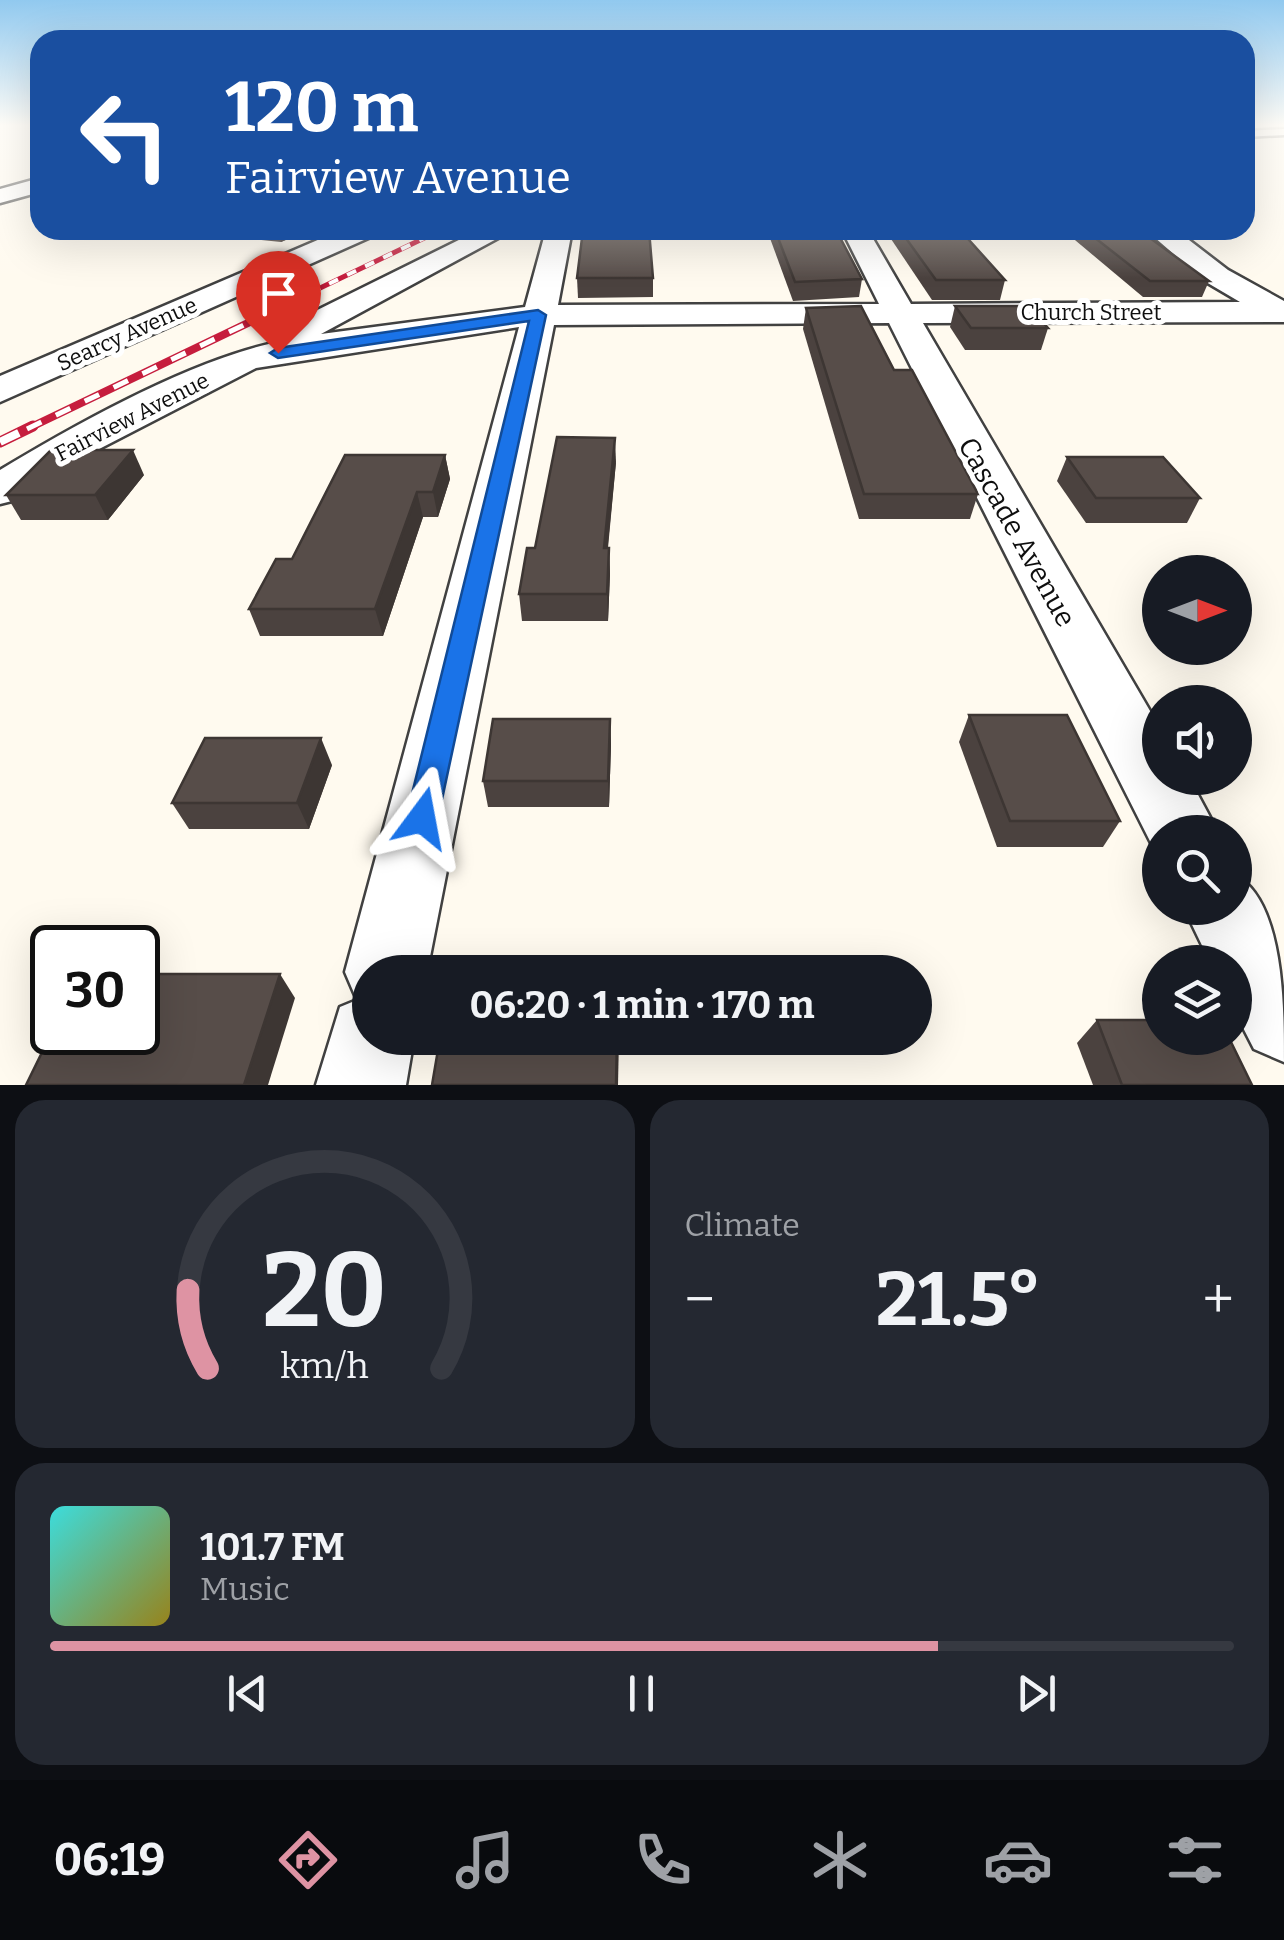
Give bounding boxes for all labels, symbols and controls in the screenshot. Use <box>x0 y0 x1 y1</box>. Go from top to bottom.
text: 120 m <box>225 66 418 150</box>
icon: left <box>60 70 190 200</box>
text: Fairview Avenue <box>225 151 571 205</box>
pin <box>236 251 321 354</box>
icon: arrive <box>251 266 306 321</box>
street label: Searcy Avenue <box>53 291 201 377</box>
street label: Church Street <box>1020 299 1162 326</box>
street label: Fairview Avenue <box>51 367 213 467</box>
street label: Cascade Avenue <box>951 432 1083 632</box>
north arrow <box>1142 555 1252 665</box>
map controls <box>1142 555 1252 1055</box>
button: sound <box>1142 685 1252 795</box>
position arrow <box>370 766 474 870</box>
button: search <box>1142 815 1252 925</box>
speed limit sign: 30 <box>30 925 160 1055</box>
button: layers <box>1142 945 1252 1055</box>
text: 06:20 · 1 min · 170 m <box>469 982 815 1028</box>
text: Climate <box>685 1206 800 1244</box>
text: 20 <box>262 1229 387 1354</box>
text: 21.5° <box>876 1255 1042 1345</box>
text: − <box>685 1267 715 1333</box>
text: + <box>1203 1267 1234 1333</box>
text: km/h <box>281 1345 369 1387</box>
text: 101.7 FM <box>200 1524 345 1570</box>
text: Music <box>200 1570 290 1608</box>
icon: previous <box>220 1666 275 1721</box>
icon: pause <box>614 1666 669 1721</box>
icon: next <box>1009 1666 1064 1721</box>
icon: directions <box>273 1825 343 1895</box>
icon: music <box>450 1825 520 1895</box>
icon: phone <box>628 1825 698 1895</box>
icon: climate <box>805 1825 875 1895</box>
icon: car <box>983 1825 1053 1895</box>
icon: filters <box>1160 1825 1230 1895</box>
text: 06:19 <box>54 1833 165 1887</box>

